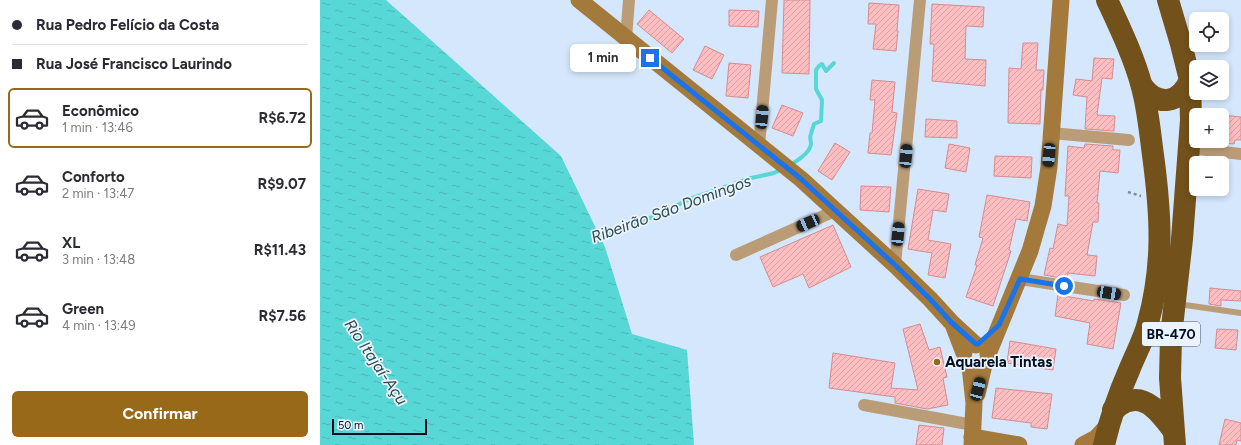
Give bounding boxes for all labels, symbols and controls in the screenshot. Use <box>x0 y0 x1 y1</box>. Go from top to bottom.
map controls <box>1189 12 1229 196</box>
button: locate <box>1189 12 1229 52</box>
text: Rua Pedro Felício da Costa <box>36 16 219 34</box>
callout: 1 min <box>570 44 636 72</box>
route end <box>641 49 659 67</box>
text: 1 min <box>588 50 618 65</box>
text: Rua José Francisco Laurindo <box>36 55 232 73</box>
button: layers <box>1189 60 1229 100</box>
icon: car <box>14 100 50 136</box>
text: Econômico <box>62 102 139 120</box>
car <box>755 105 769 129</box>
button: + <box>1189 108 1229 148</box>
text: R$6.72 <box>259 109 306 127</box>
text: 1 min · 13:46 <box>62 120 133 135</box>
car <box>1042 143 1056 167</box>
car <box>899 144 913 168</box>
button: − <box>1189 156 1229 196</box>
icon: car <box>14 166 50 202</box>
text: Conforto <box>62 168 125 186</box>
water label: Ribeirão São Domingos <box>588 171 754 247</box>
text: R$9.07 <box>258 175 306 193</box>
text: 2 min · 13:47 <box>62 186 134 201</box>
car <box>795 213 821 233</box>
car <box>891 222 905 246</box>
icon: car <box>14 232 50 268</box>
text: XL <box>62 234 80 252</box>
text: R$11.43 <box>254 241 306 259</box>
text: 3 min · 13:48 <box>62 252 135 267</box>
route start <box>1055 277 1073 295</box>
car <box>1096 285 1122 301</box>
icon: car <box>14 298 50 334</box>
text: Green <box>62 300 104 318</box>
text: R$7.56 <box>259 307 306 325</box>
water label: Rio Itajaí-Açu <box>340 316 412 408</box>
text: 4 min · 13:49 <box>62 318 136 333</box>
road number: BR-470 <box>1142 322 1200 346</box>
place label: Aquarela Tintas <box>945 353 1052 371</box>
marker: Aquarela Tintas <box>932 357 942 367</box>
car <box>969 376 987 402</box>
button: Confirmar <box>12 391 308 437</box>
scale bar <box>332 417 427 436</box>
text: 50 m <box>338 419 363 432</box>

